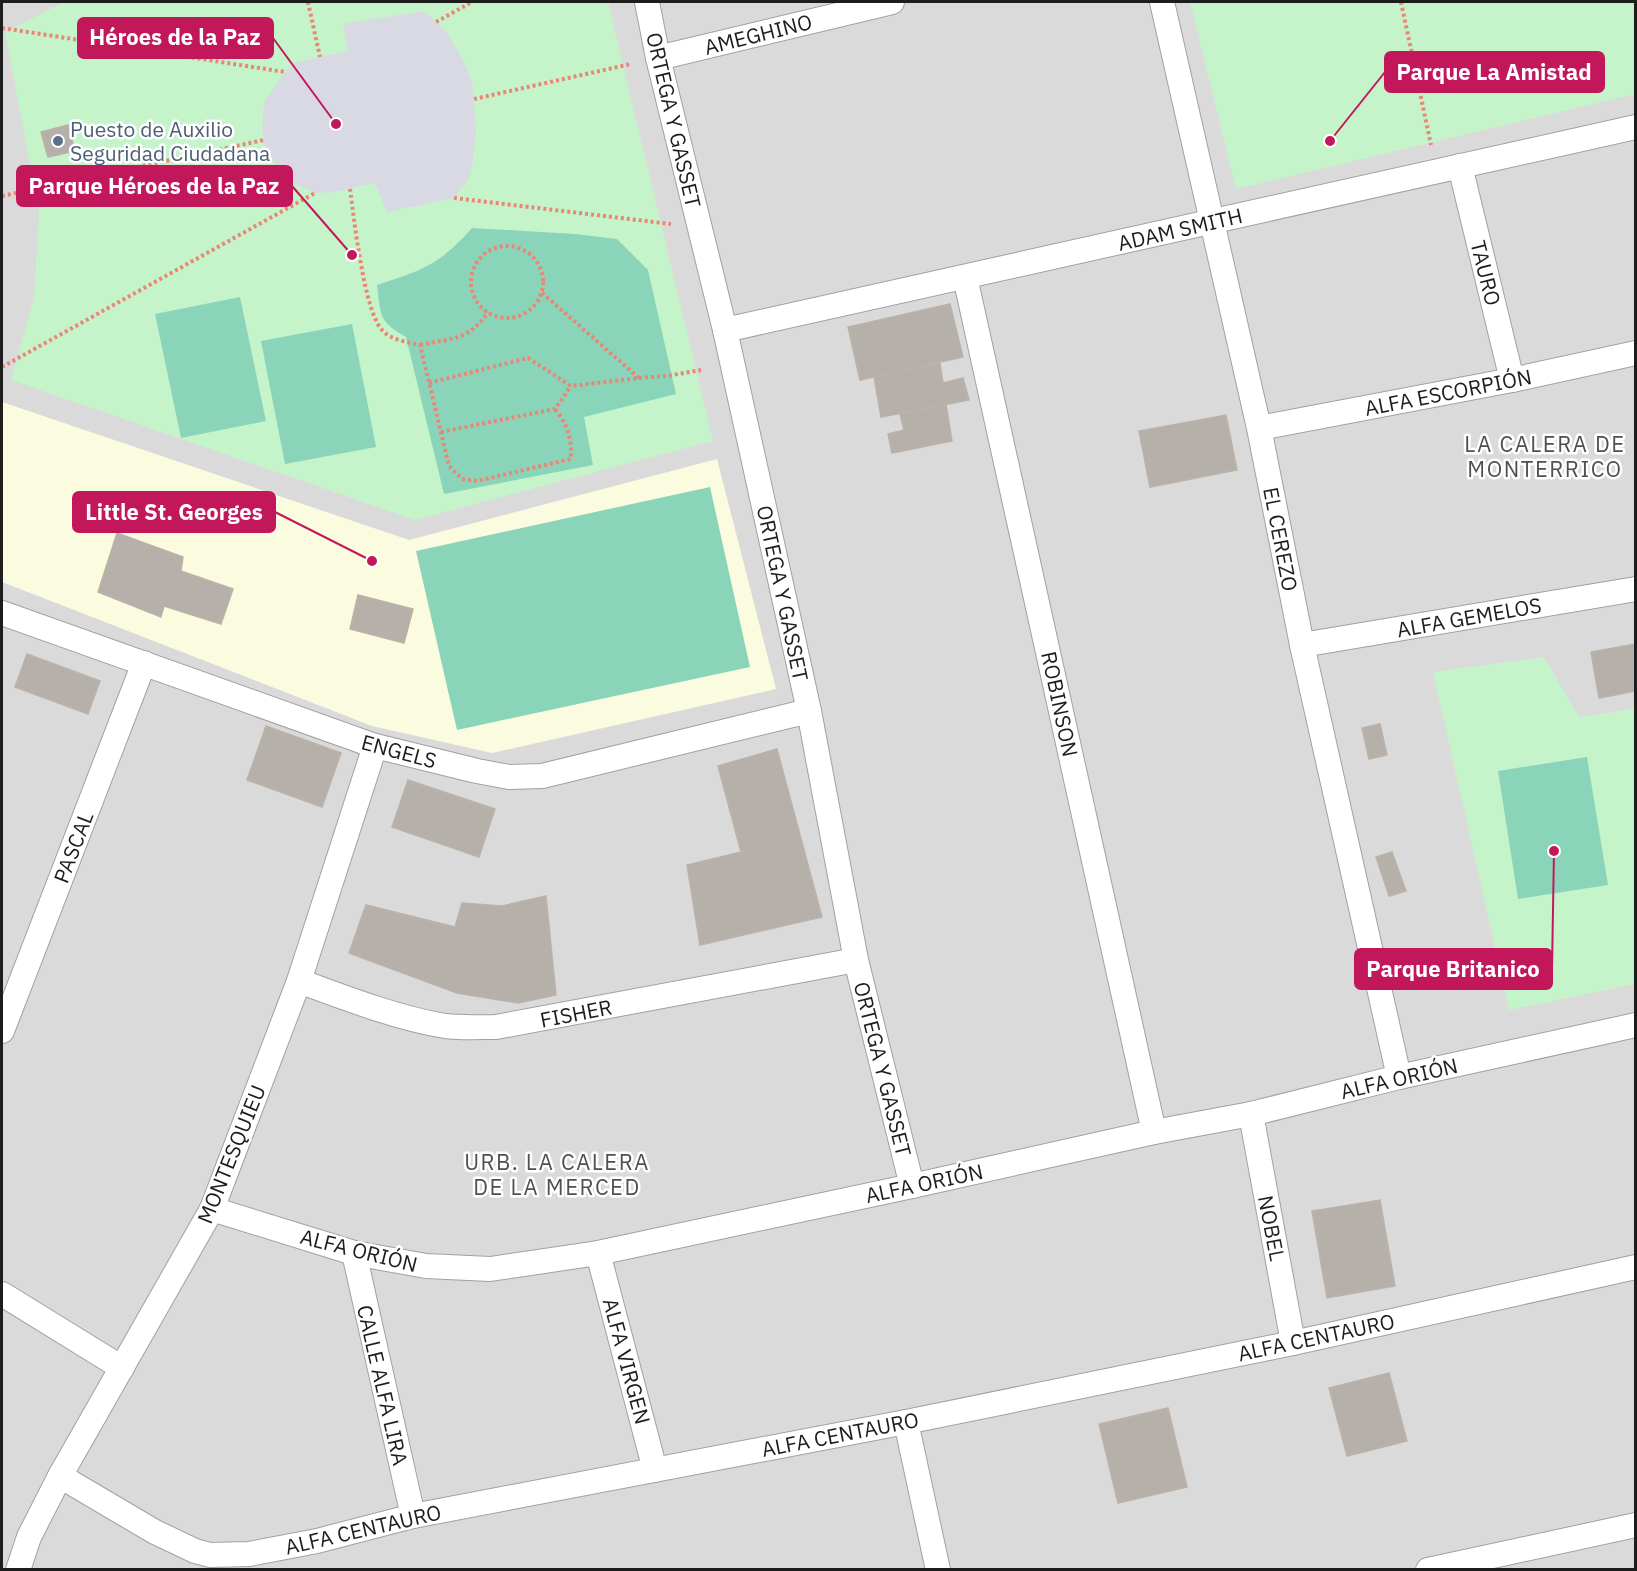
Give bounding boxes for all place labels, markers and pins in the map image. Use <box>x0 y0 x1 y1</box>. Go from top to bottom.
callout: Héroes de la Paz <box>78 18 273 58</box>
callout: Parque La Amistad <box>1385 52 1604 92</box>
place label: Puesto de Auxilio Seguridad Ciudadana <box>70 115 270 167</box>
marker: Puesto de Auxilio Seguridad Ciudadana <box>51 134 65 148</box>
callout: Parque Héroes de la Paz <box>17 166 292 206</box>
callout: Little St. Georges <box>73 492 275 532</box>
callout: Parque Britanico <box>1355 949 1552 989</box>

